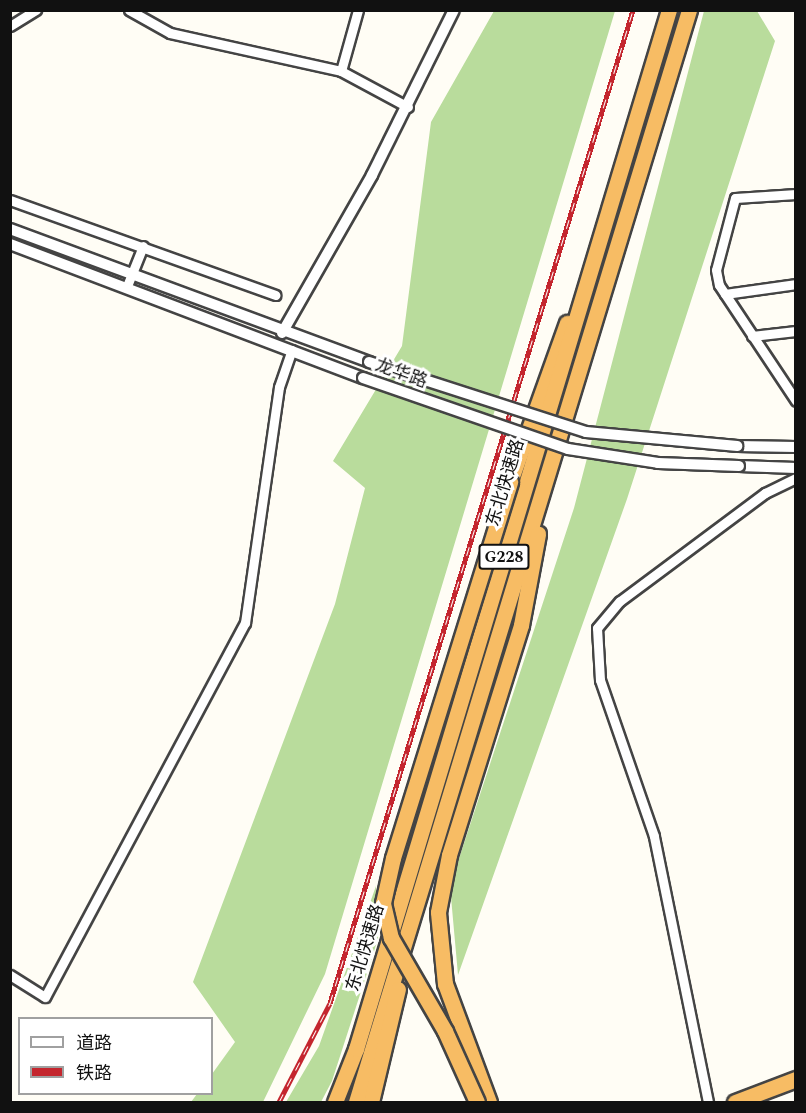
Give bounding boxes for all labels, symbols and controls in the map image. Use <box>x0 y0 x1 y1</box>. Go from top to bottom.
street label: 龙华路 <box>372 355 430 393</box>
street label: 东北快速路 <box>483 437 529 529</box>
road number: G228 <box>477 544 531 570</box>
street label: 东北快速路 <box>343 902 389 994</box>
legend <box>18 1017 213 1095</box>
text: 道路 <box>76 1030 112 1057</box>
text: 铁路 <box>76 1060 112 1087</box>

